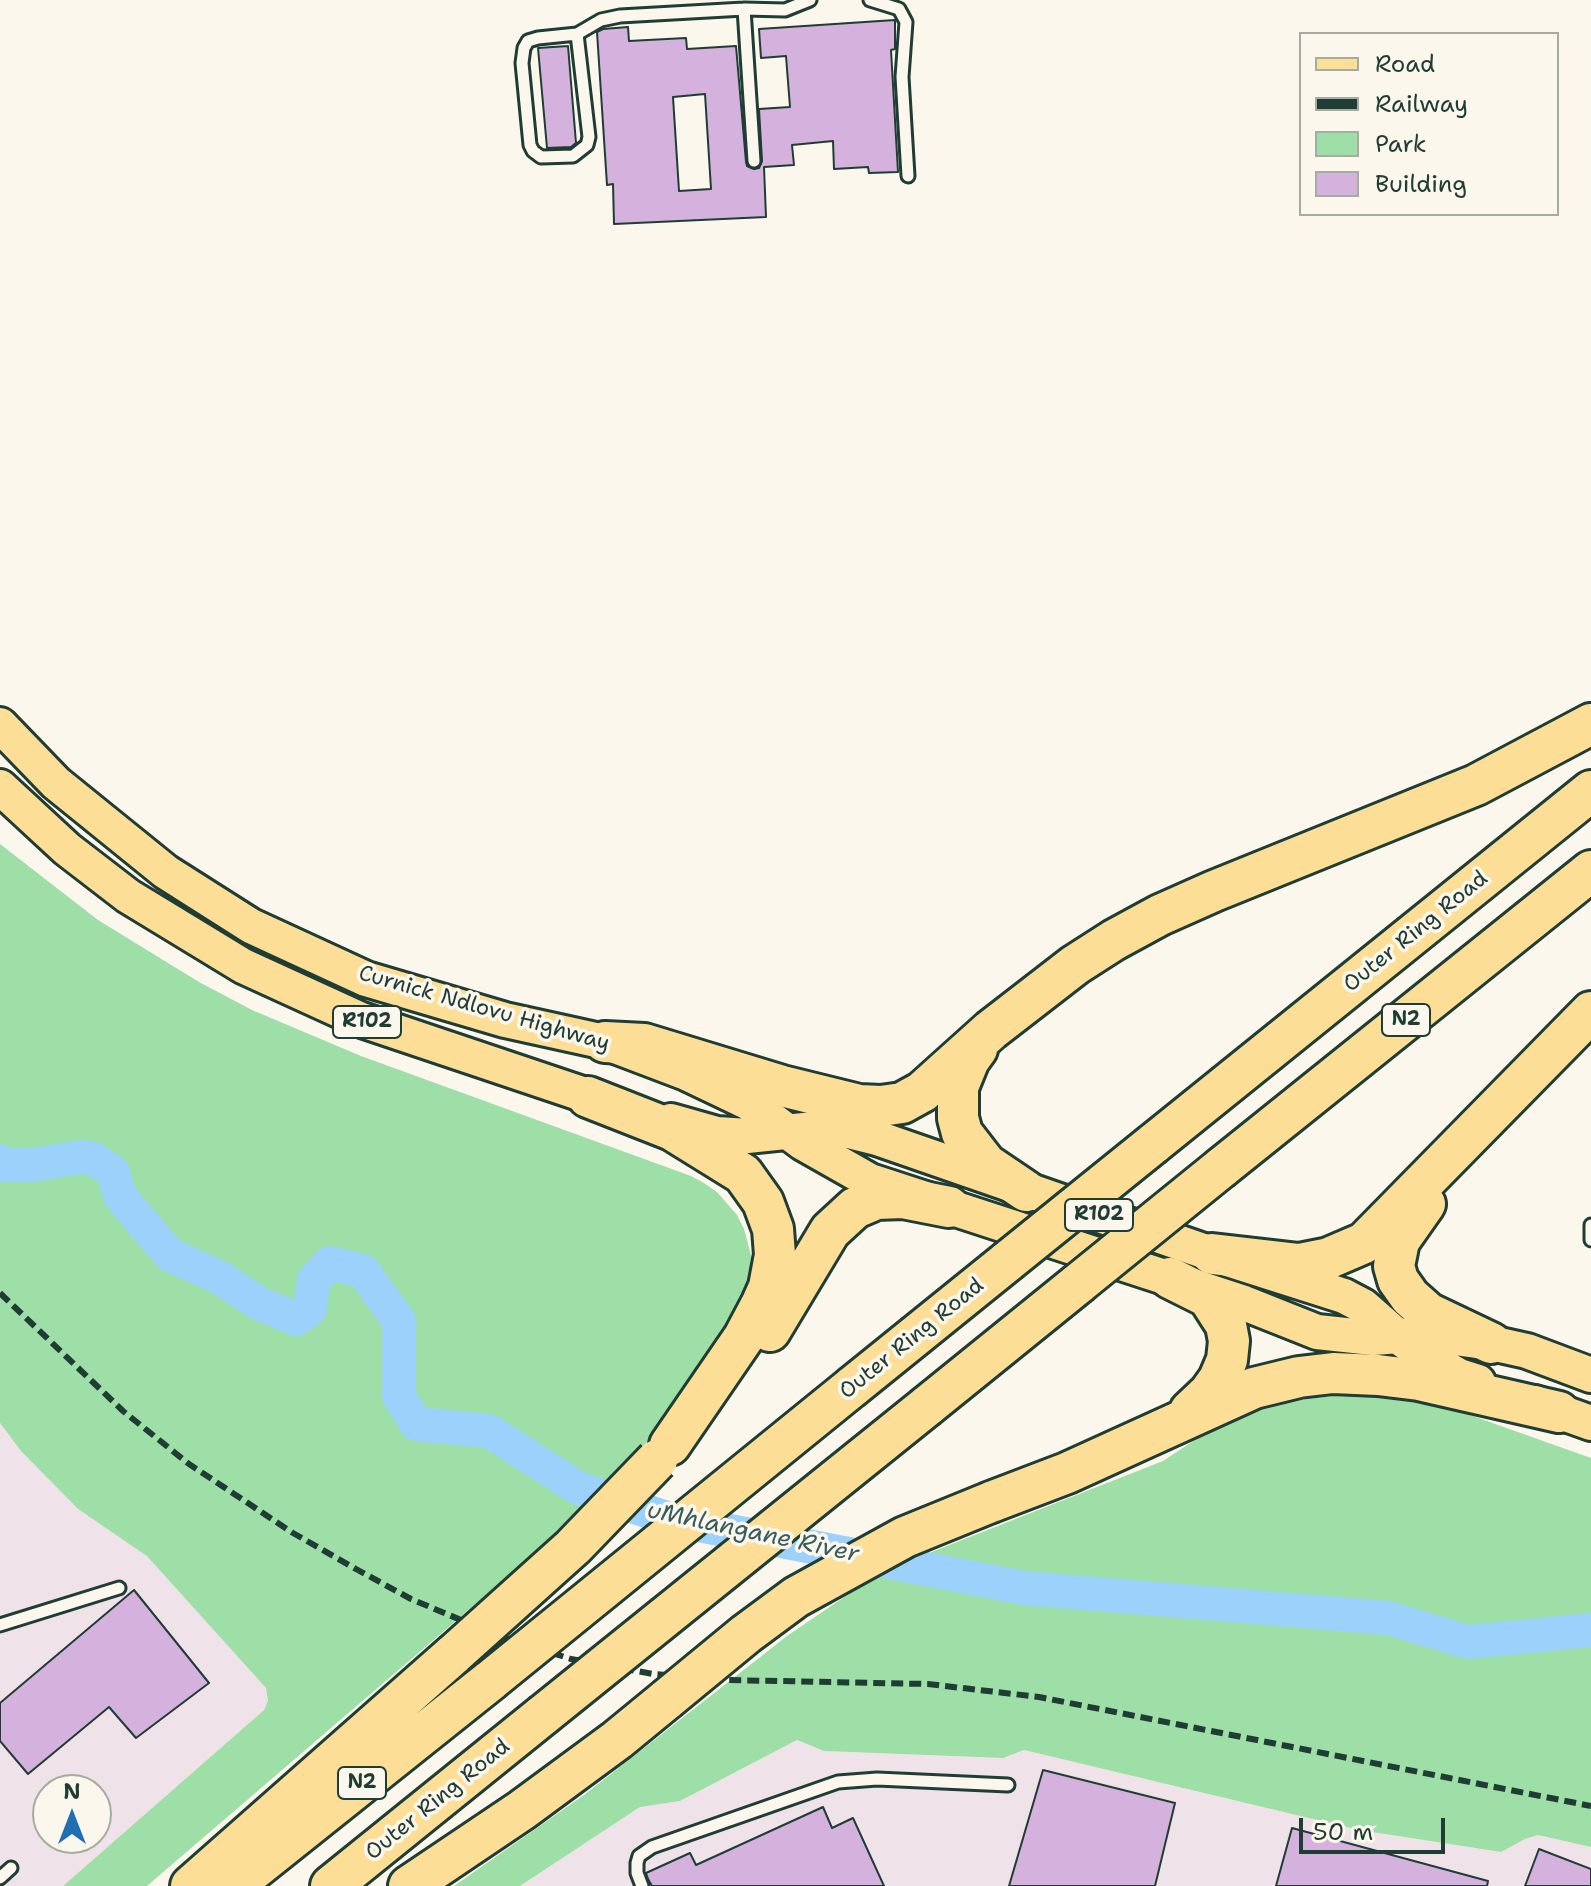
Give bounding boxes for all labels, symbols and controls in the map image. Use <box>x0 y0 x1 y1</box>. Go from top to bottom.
legend <box>1299 32 1559 216</box>
text: Road <box>1375 48 1435 80</box>
text: Railway <box>1375 88 1468 120</box>
text: Park <box>1375 128 1427 160</box>
text: Building <box>1375 168 1467 200</box>
street label: Outer Ring Road <box>1339 866 1493 998</box>
street label: Curnick Ndlovu Highway <box>355 960 613 1058</box>
road number: N2 <box>1382 1004 1430 1036</box>
road number: R102 <box>333 1006 401 1038</box>
road number: R102 <box>1065 1199 1133 1231</box>
street label: Outer Ring Road <box>835 1273 989 1405</box>
water label: uMhlangane River <box>644 1496 862 1570</box>
street label: Outer Ring Road <box>361 1734 515 1866</box>
road number: N2 <box>338 1767 386 1799</box>
north arrow <box>32 1774 112 1854</box>
text: N <box>63 1777 81 1806</box>
scale bar <box>1303 1802 1449 1852</box>
text: 50 m <box>1313 1816 1373 1848</box>

